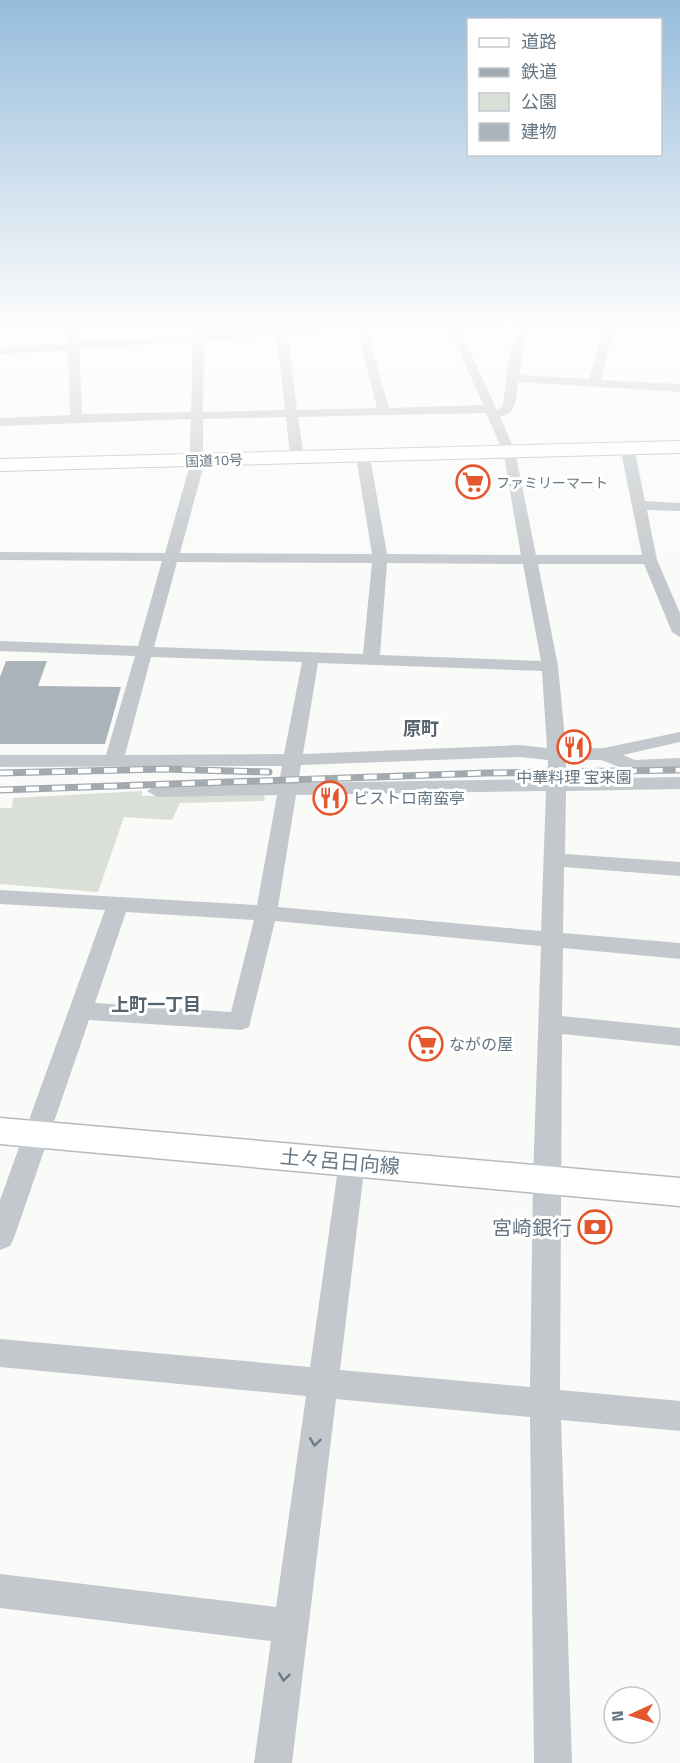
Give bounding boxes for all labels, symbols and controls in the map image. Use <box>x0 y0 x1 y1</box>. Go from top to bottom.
legend <box>467 18 662 156</box>
text: 道路 <box>521 28 557 55</box>
text: 鉄道 <box>521 58 557 85</box>
text: 公園 <box>521 88 557 115</box>
text: 建物 <box>521 118 557 145</box>
street label: 国道10号 <box>185 448 243 472</box>
supermarket icon: ファミリーマート <box>455 464 491 500</box>
place label: ファミリーマート <box>496 472 608 493</box>
district label: 原町 <box>403 715 439 742</box>
restaurant icon: 中華料理 宝来園 <box>556 729 592 765</box>
place label: 中華料理 宝来園 <box>516 765 632 789</box>
restaurant icon: ビストロ南蛮亭 <box>312 780 348 816</box>
place label: ビストロ南蛮亭 <box>353 786 465 810</box>
district label: 上町一丁目 <box>111 991 201 1018</box>
supermarket icon: ながの屋 <box>408 1026 444 1062</box>
place label: ながの屋 <box>449 1032 513 1056</box>
street label: 土々呂日向線 <box>279 1140 401 1182</box>
bank icon: 宮崎銀行 <box>577 1209 613 1245</box>
place label: 宮崎銀行 <box>492 1212 572 1243</box>
one-way arrow <box>309 1437 321 1447</box>
one-way arrow <box>278 1672 290 1682</box>
north arrow <box>602 1685 662 1745</box>
text: N <box>605 1710 629 1722</box>

